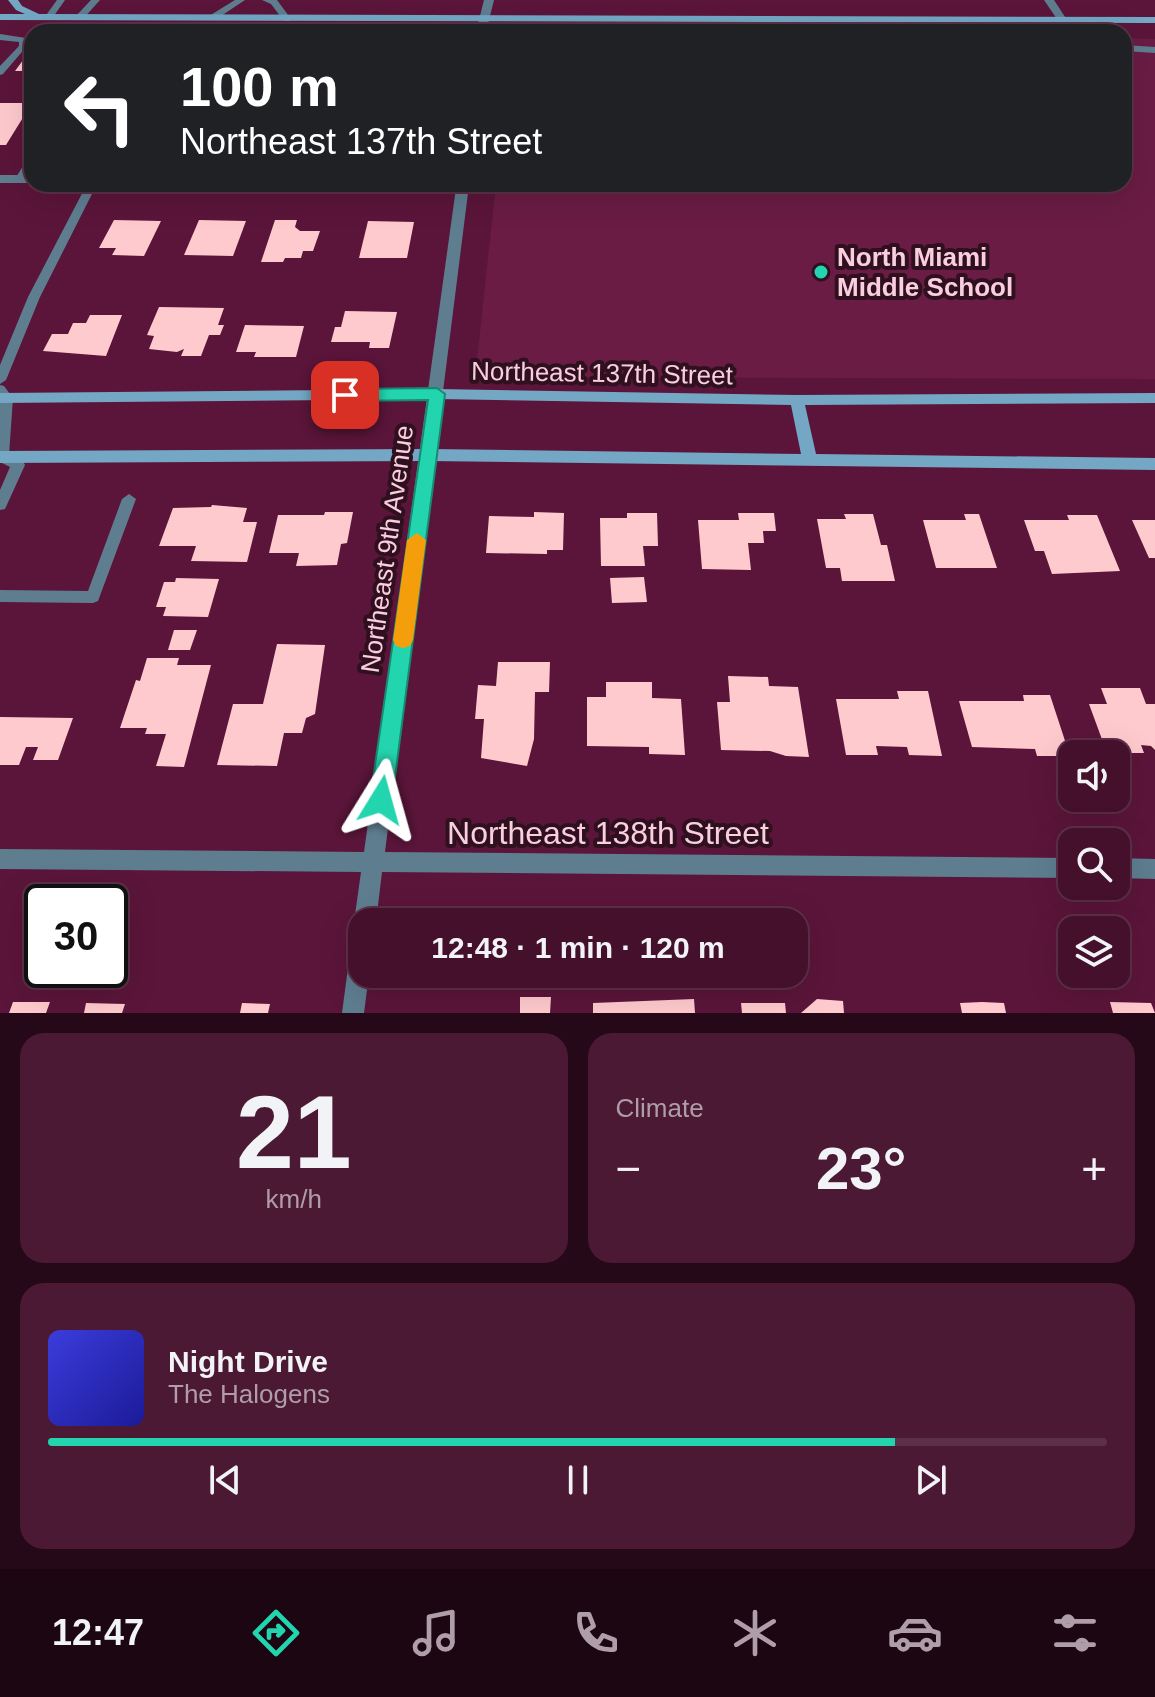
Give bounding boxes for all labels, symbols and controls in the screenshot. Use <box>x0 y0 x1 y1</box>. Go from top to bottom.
text: 100 m <box>180 55 339 118</box>
icon: left <box>48 56 152 160</box>
text: Northeast 137th Street <box>180 121 542 162</box>
place label: North Miami Middle School <box>837 242 1013 302</box>
marker: North Miami Middle School <box>812 263 830 281</box>
street label: Northeast 137th Street <box>471 356 734 390</box>
pin <box>311 361 379 429</box>
icon: arrive <box>323 373 367 417</box>
street label: Northeast 9th Avenue <box>355 423 419 675</box>
map controls <box>1058 740 1130 988</box>
button: sound <box>1058 740 1130 812</box>
position arrow <box>339 758 423 842</box>
street label: Northeast 138th Street <box>447 815 769 851</box>
button: search <box>1058 828 1130 900</box>
speed limit sign: 30 <box>24 884 128 988</box>
button: layers <box>1058 916 1130 988</box>
text: 12:48 · 1 min · 120 m <box>431 931 725 964</box>
text: 21 <box>236 1074 352 1190</box>
text: Climate <box>616 1093 704 1123</box>
text: 23° <box>816 1135 907 1202</box>
text: − <box>616 1144 641 1193</box>
text: + <box>1081 1144 1107 1193</box>
text: km/h <box>266 1184 322 1214</box>
text: Night Drive <box>168 1345 328 1378</box>
text: The Halogens <box>168 1379 330 1409</box>
icon: previous <box>203 1458 247 1502</box>
icon: pause <box>556 1458 600 1502</box>
icon: next <box>909 1458 953 1502</box>
icon: directions <box>248 1605 304 1661</box>
icon: music <box>408 1605 464 1661</box>
icon: phone <box>568 1605 624 1661</box>
icon: climate <box>727 1605 783 1661</box>
icon: car <box>887 1605 943 1661</box>
icon: filters <box>1047 1605 1103 1661</box>
text: 12:47 <box>52 1612 144 1653</box>

